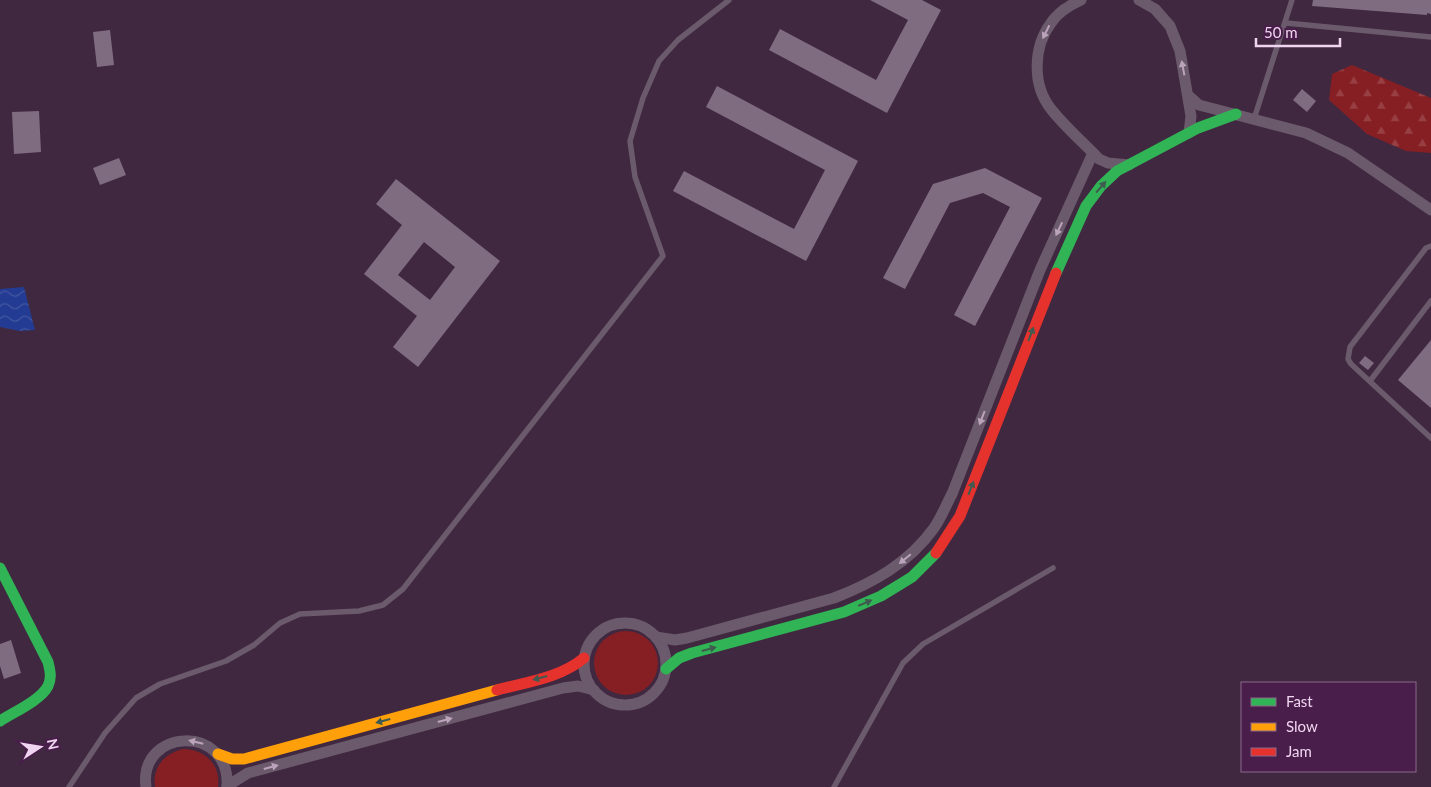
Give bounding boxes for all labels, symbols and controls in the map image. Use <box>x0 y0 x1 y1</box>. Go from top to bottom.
scale bar <box>1256 15 1340 47</box>
text: 50 m <box>1264 23 1298 41</box>
one-way arrow <box>1042 25 1050 39</box>
one-way arrow <box>1179 59 1187 75</box>
one-way arrow <box>1095 181 1106 194</box>
one-way arrow <box>1054 222 1062 236</box>
one-way arrow <box>1028 326 1035 341</box>
one-way arrow <box>978 411 986 426</box>
one-way arrow <box>967 481 975 495</box>
one-way arrow <box>898 553 911 564</box>
one-way arrow <box>858 599 872 607</box>
one-way arrow <box>701 644 716 652</box>
one-way arrow <box>533 674 548 682</box>
legend <box>1241 682 1416 772</box>
text: Fast <box>1286 692 1313 710</box>
one-way arrow <box>437 716 452 724</box>
one-way arrow <box>376 717 391 725</box>
text: Slow <box>1286 717 1318 735</box>
north arrow <box>15 722 65 772</box>
text: N <box>44 737 63 751</box>
one-way arrow <box>188 738 203 746</box>
text: Jam <box>1286 742 1312 760</box>
one-way arrow <box>263 763 279 771</box>

